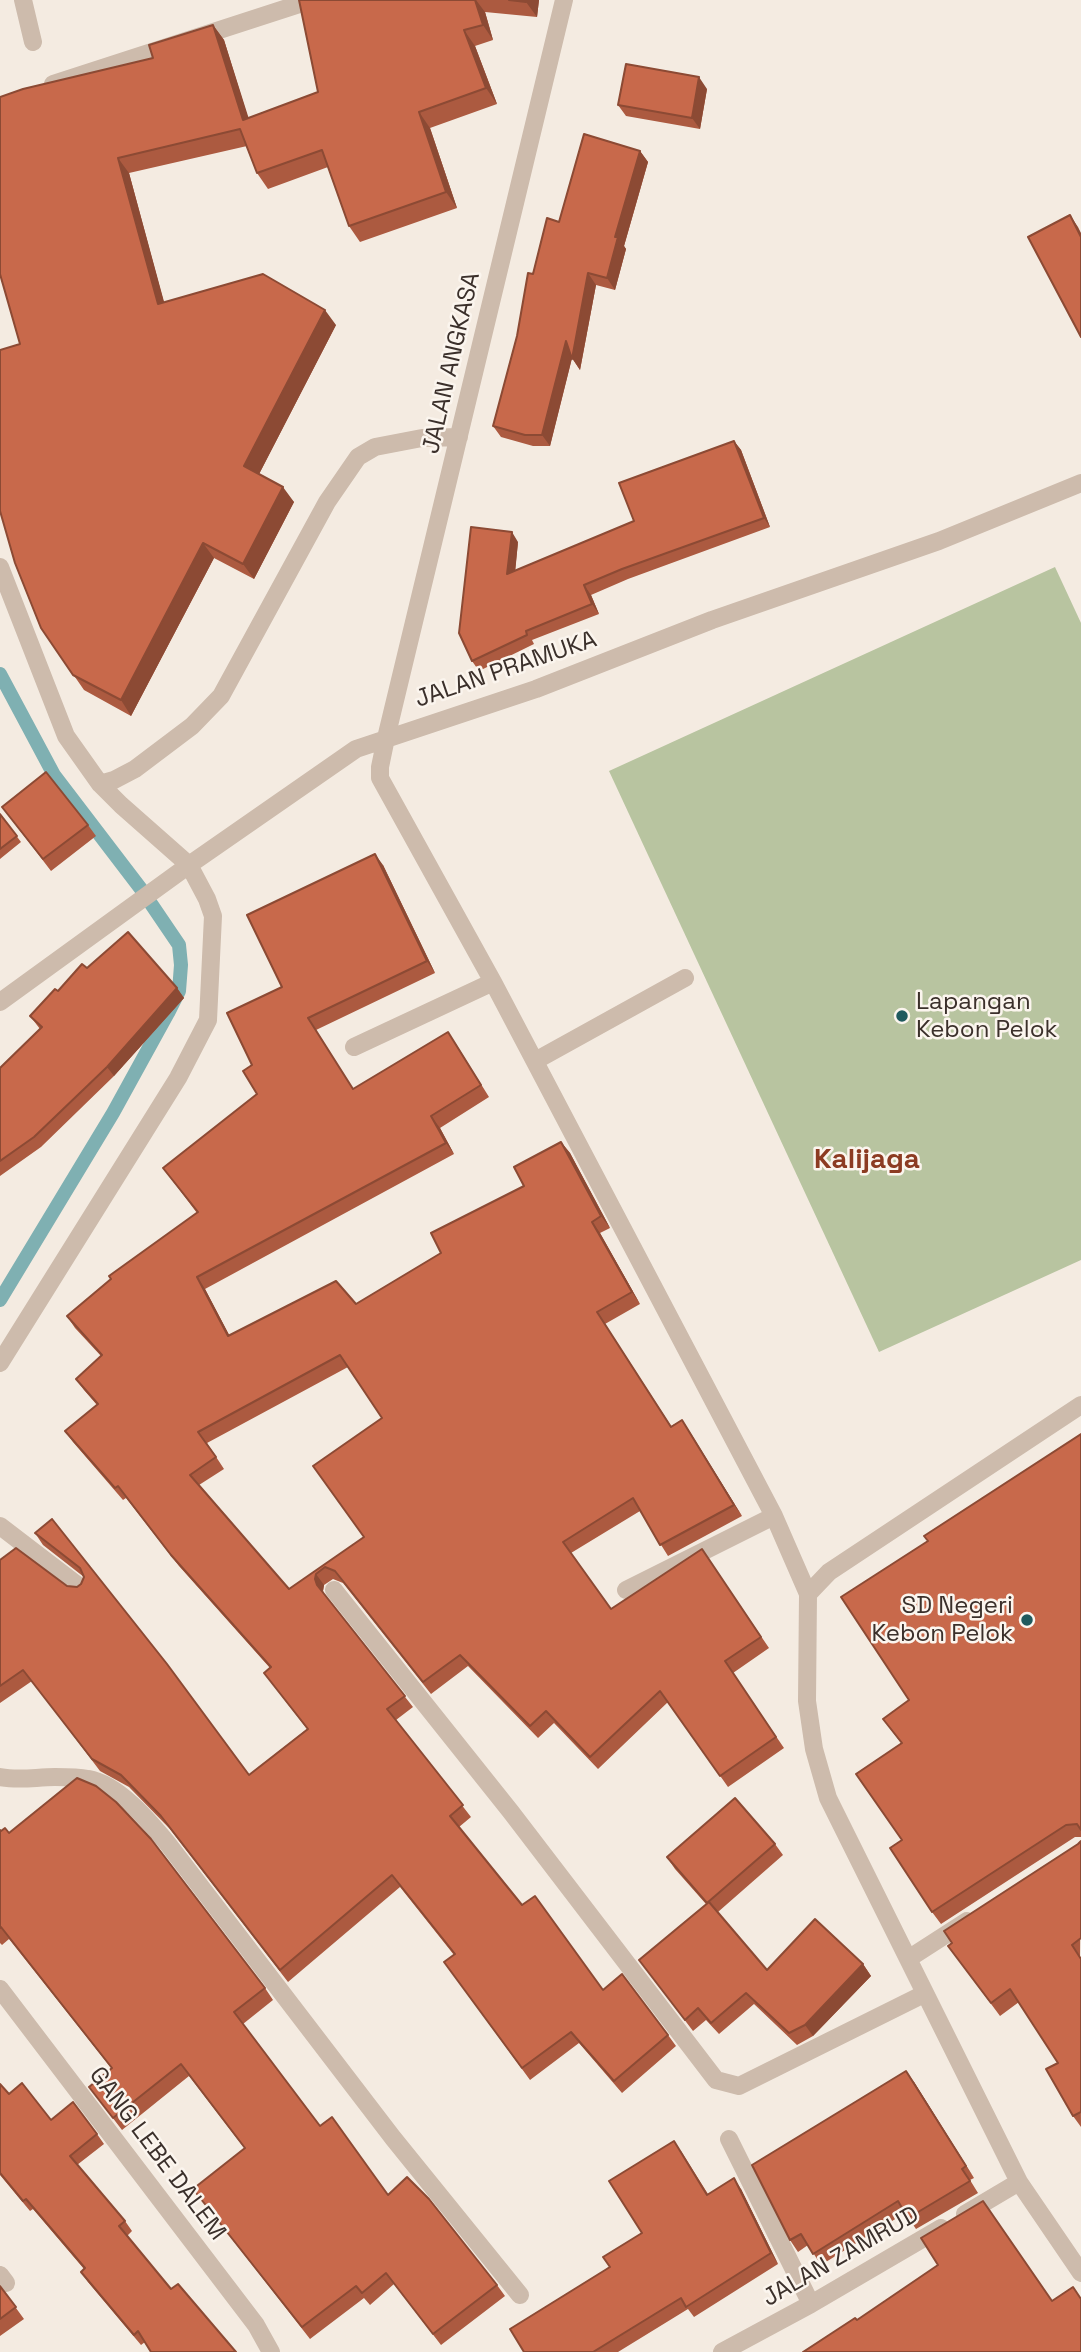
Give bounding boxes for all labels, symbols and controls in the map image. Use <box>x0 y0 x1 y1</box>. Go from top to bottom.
street label: JALAN ANGKASA <box>417 269 487 457</box>
street label: JALAN PRAMUKA <box>411 625 601 715</box>
place label: Lapangan Kebon Pelok <box>916 988 1057 1044</box>
marker: Lapangan Kebon Pelok <box>894 1008 910 1024</box>
district label: Kalijaga <box>814 1143 920 1177</box>
place label: SD Negeri Kebon Pelok <box>872 1592 1013 1648</box>
marker: SD Negeri Kebon Pelok <box>1019 1612 1035 1628</box>
street label: GANG LEBE DALEM <box>83 2062 231 2246</box>
street label: JALAN ZAMRUD <box>758 2201 924 2313</box>

